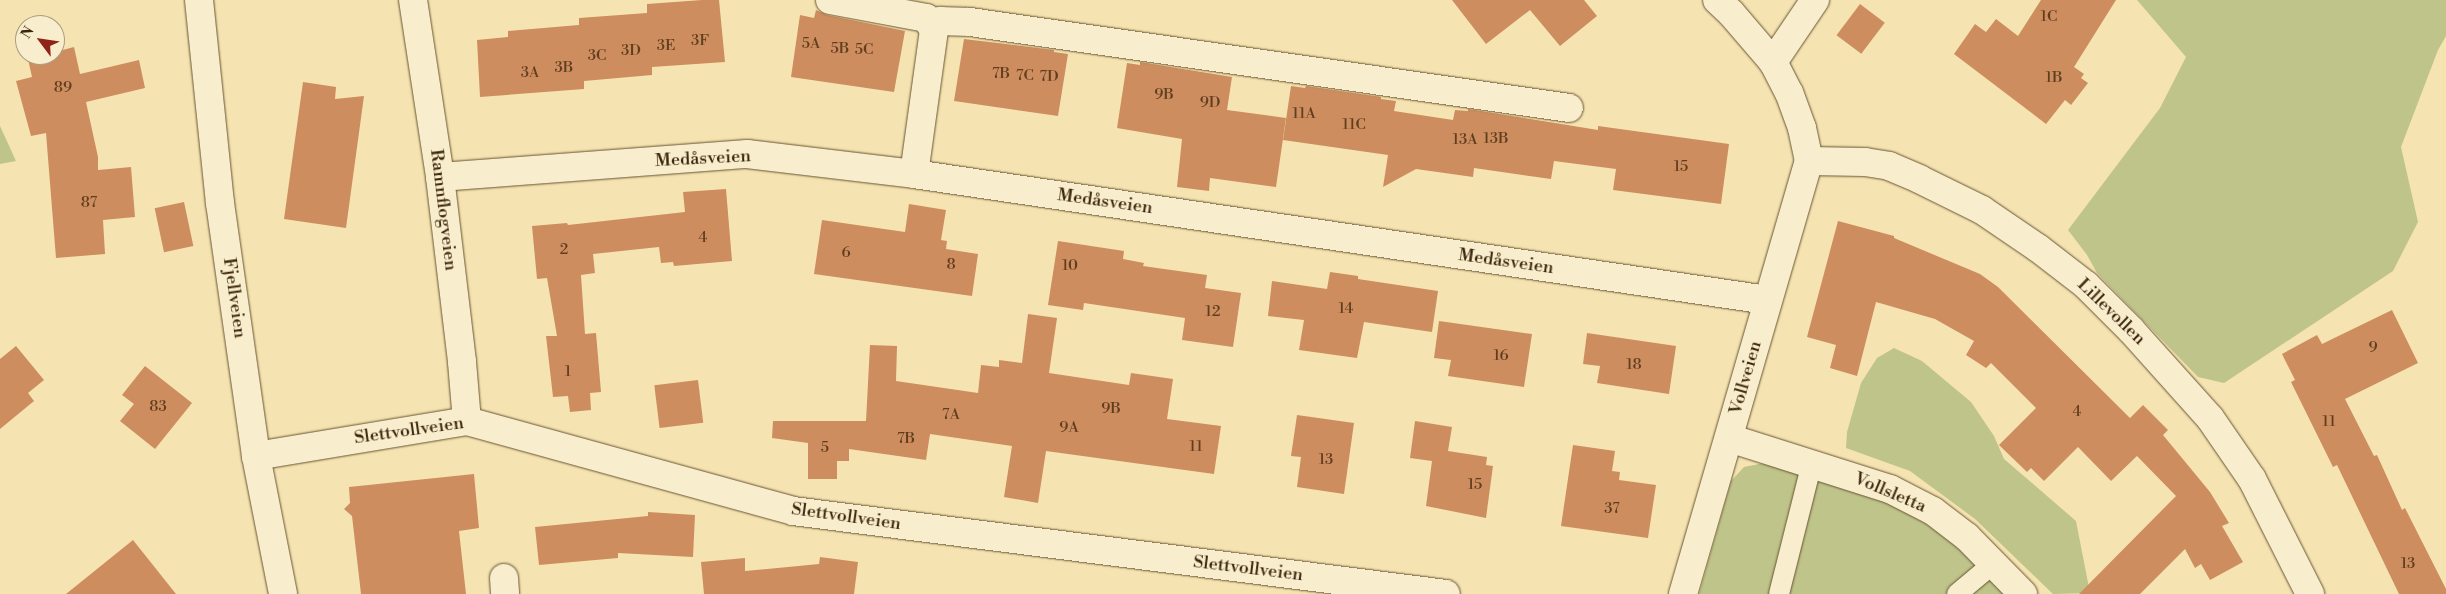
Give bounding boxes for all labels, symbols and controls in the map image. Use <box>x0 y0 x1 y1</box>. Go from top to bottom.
house number: 1C <box>2041 8 2057 26</box>
north arrow <box>15 15 65 65</box>
text: N <box>17 23 39 42</box>
house number: 3F <box>691 32 709 50</box>
house number: 5A <box>802 35 820 53</box>
house number: 3E <box>657 37 675 55</box>
house number: 5B <box>831 40 849 58</box>
house number: 5C <box>855 41 873 59</box>
house number: 3D <box>621 42 641 60</box>
house number: 3C <box>588 47 606 65</box>
house number: 3B <box>555 59 573 77</box>
house number: 3A <box>521 64 539 82</box>
house number: 7B <box>992 65 1010 83</box>
house number: 7C <box>1016 67 1034 85</box>
house number: 7D <box>1039 68 1059 86</box>
house number: 1B <box>2045 69 2063 87</box>
house number: 89 <box>54 79 72 97</box>
house number: 9B <box>1154 86 1174 104</box>
house number: 9D <box>1200 94 1220 112</box>
house number: 11A <box>1292 105 1316 123</box>
house number: 11C <box>1342 116 1366 134</box>
house number: 13B <box>1483 130 1509 148</box>
house number: 13A <box>1452 131 1478 149</box>
street label: Medåsveien <box>654 146 752 172</box>
street label: Ramnflogveien <box>425 148 461 272</box>
house number: 15 <box>1674 158 1688 176</box>
street label: Medåsveien <box>1056 185 1154 219</box>
house number: 87 <box>81 194 97 212</box>
house number: 4 <box>699 229 707 247</box>
house number: 2 <box>560 241 568 259</box>
house number: 6 <box>841 244 851 262</box>
street label: Medåsveien <box>1457 245 1555 279</box>
street label: Fjellveien <box>218 256 250 340</box>
house number: 8 <box>946 256 956 274</box>
house number: 10 <box>1062 257 1078 275</box>
street label: Lillevollen <box>2072 274 2150 350</box>
house number: 14 <box>1339 300 1353 318</box>
house number: 12 <box>1205 303 1221 321</box>
street label: Vollveien <box>1725 339 1767 417</box>
house number: 9 <box>2368 339 2378 357</box>
house number: 16 <box>1493 347 1509 365</box>
house number: 18 <box>1626 356 1642 374</box>
house number: 1 <box>565 363 571 381</box>
house number: 83 <box>149 398 167 416</box>
house number: 9B <box>1101 400 1121 418</box>
house number: 4 <box>2073 403 2081 421</box>
house number: 7A <box>942 406 960 424</box>
street label: Slettvollveien <box>353 413 465 449</box>
house number: 11 <box>2322 413 2336 431</box>
house number: 9A <box>1059 419 1079 437</box>
house number: 7B <box>897 430 915 448</box>
house number: 11 <box>1189 438 1203 456</box>
house number: 5 <box>821 439 829 457</box>
house number: 13 <box>1319 451 1333 469</box>
street label: Vollsletta <box>1851 468 1929 518</box>
house number: 15 <box>1468 476 1482 494</box>
street label: Slettvollveien <box>790 499 902 535</box>
house number: 37 <box>1604 500 1620 518</box>
street label: Slettvollveien <box>1192 552 1304 586</box>
house number: 13 <box>2401 555 2415 573</box>

